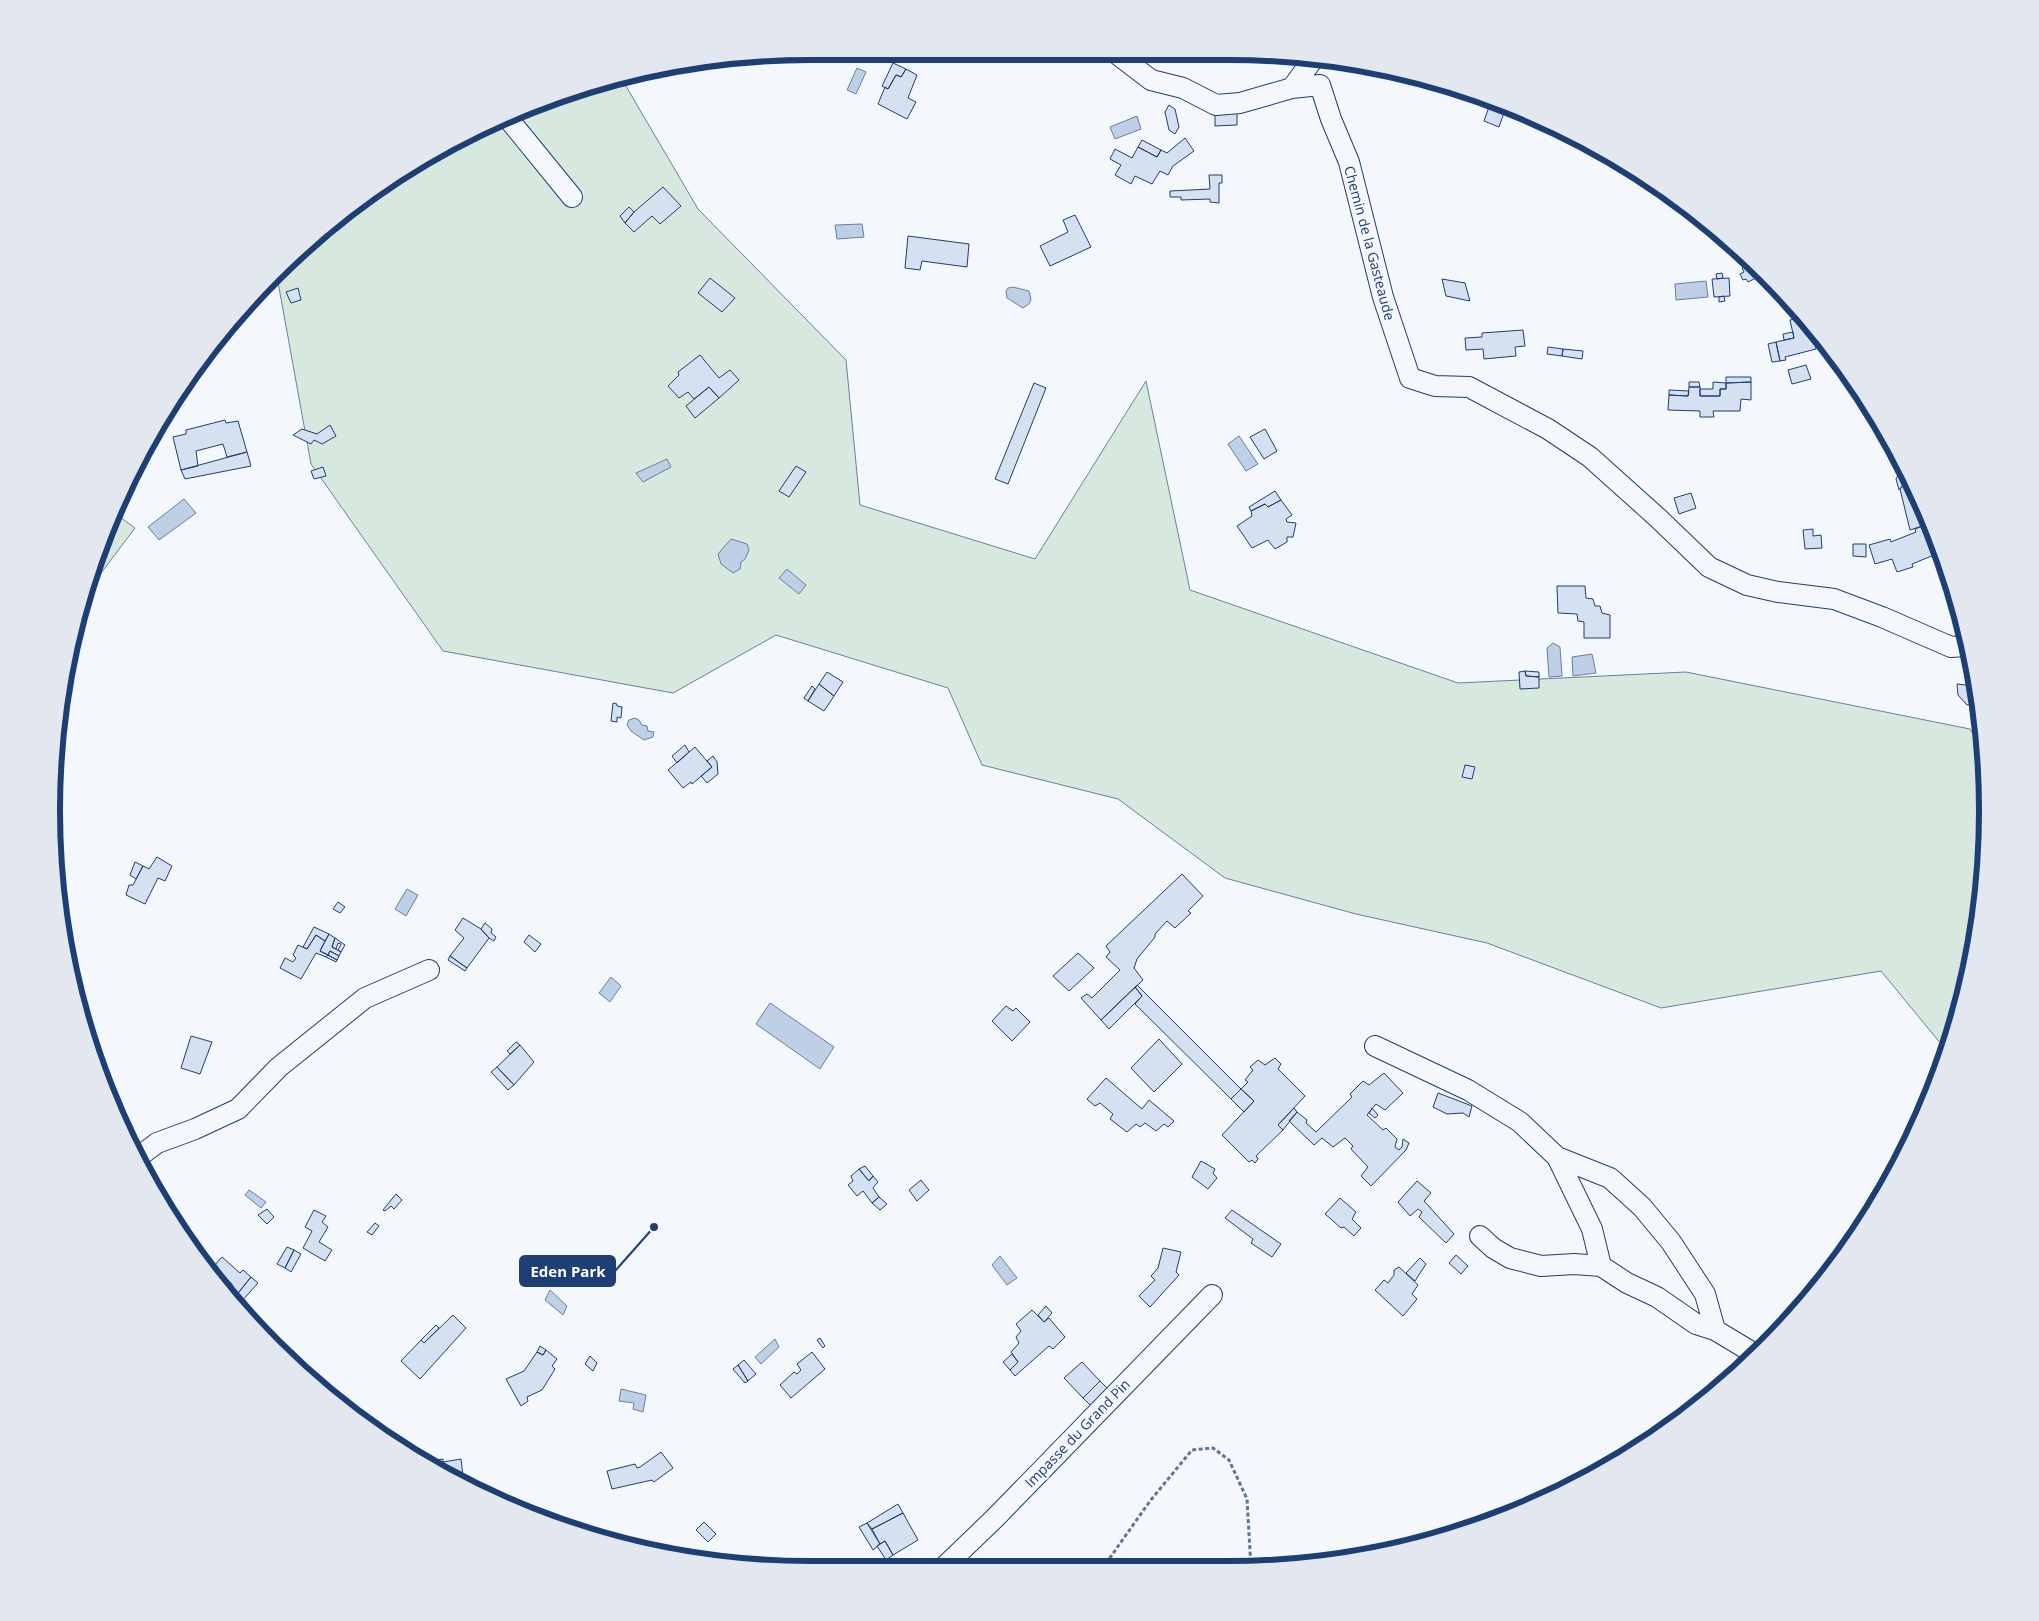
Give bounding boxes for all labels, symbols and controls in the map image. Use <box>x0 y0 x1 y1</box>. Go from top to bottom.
street label: Chemin de la Gasteaude <box>1340 164 1400 323</box>
callout: Eden Park <box>520 1256 615 1286</box>
text: Eden Park <box>530 1261 606 1281</box>
street label: Impasse du Grand Pin <box>1020 1375 1134 1491</box>

